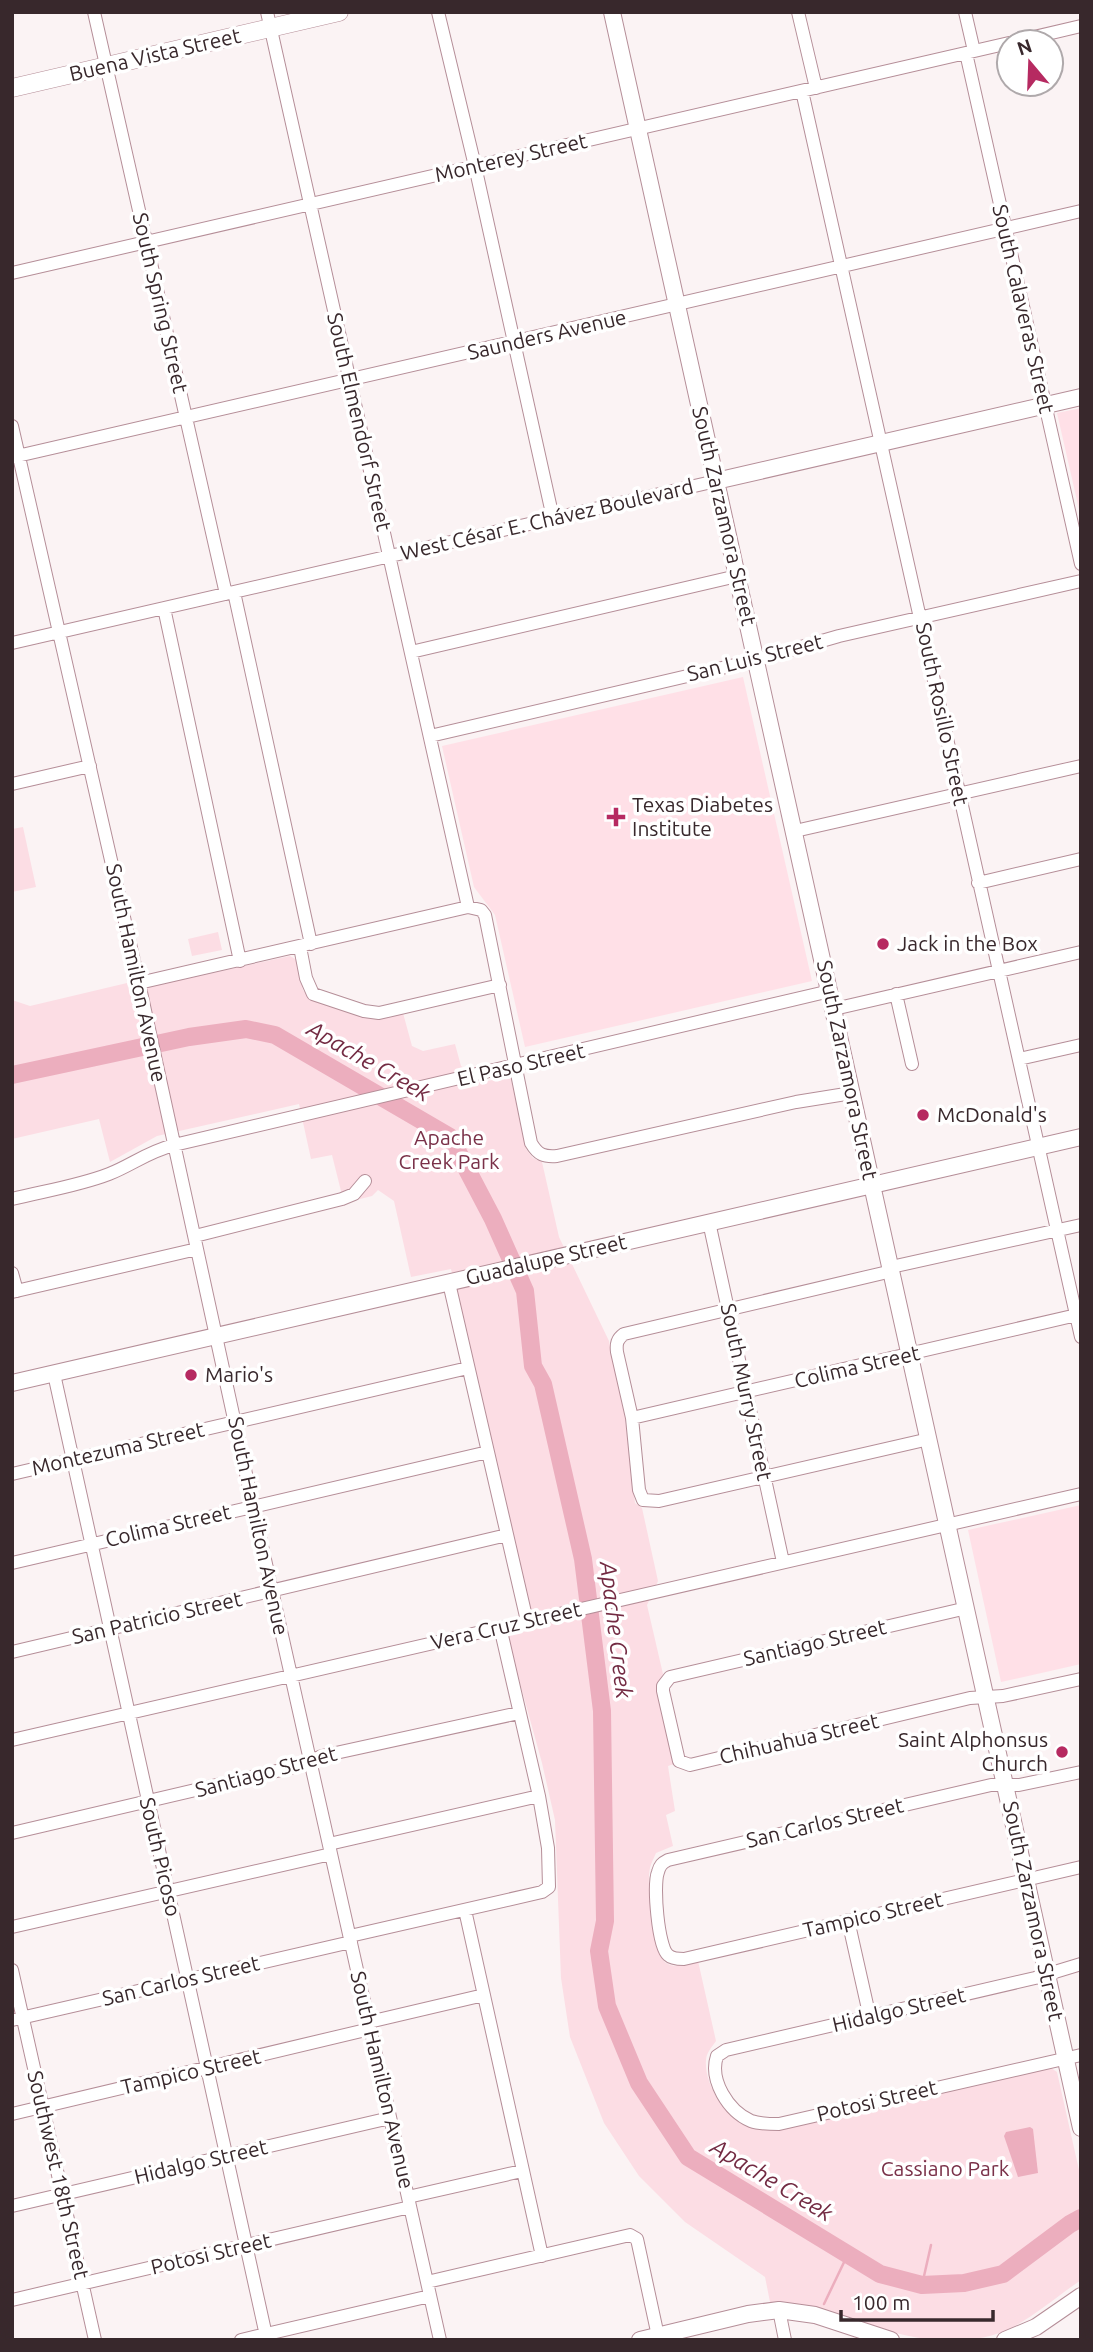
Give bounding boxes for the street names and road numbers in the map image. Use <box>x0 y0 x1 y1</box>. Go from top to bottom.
street label: Buena Vista Street <box>67 23 243 85</box>
street label: Monterey Street <box>432 128 589 186</box>
street label: South Calaveras Street <box>988 202 1060 415</box>
street label: South Spring Street <box>129 210 193 395</box>
street label: Saunders Avenue <box>465 304 629 364</box>
street label: South Elmendorf Street <box>323 310 397 533</box>
street label: South Zarzamora Street <box>688 404 762 628</box>
street label: West César E. Chávez Boulevard <box>398 474 696 564</box>
street label: South Rosillo Street <box>912 620 974 808</box>
street label: San Luis Street <box>684 629 825 685</box>
street label: South Hamilton Avenue <box>102 861 172 1084</box>
street label: South Zarzamora Street <box>813 958 883 1182</box>
street label: El Paso Street <box>455 1038 587 1090</box>
street label: Guadalupe Street <box>463 1229 629 1289</box>
street label: South Murry Street <box>716 1301 777 1483</box>
street label: Colima Street <box>792 1340 922 1392</box>
street label: South Hamilton Avenue <box>224 1414 294 1637</box>
street label: Montezuma Street <box>29 1416 206 1480</box>
street label: Colima Street <box>103 1499 233 1551</box>
street label: San Patricio Street <box>69 1586 244 1648</box>
street label: Vera Cruz Street <box>428 1596 583 1654</box>
street label: Santiago Street <box>741 1614 888 1670</box>
street label: Chihuahua Street <box>717 1708 881 1768</box>
street label: Santiago Street <box>192 1741 339 1801</box>
street label: San Carlos Street <box>744 1792 906 1852</box>
street label: South Picoso <box>136 1795 186 1919</box>
street label: South Zarzamora Street <box>999 1799 1069 2023</box>
street label: Tampico Street <box>801 1886 945 1942</box>
street label: San Carlos Street <box>100 1950 262 2010</box>
street label: South Hamilton Avenue <box>346 1969 420 2191</box>
street label: Hidalgo Street <box>830 1982 968 2036</box>
street label: Tampico Street <box>119 2043 263 2099</box>
street label: Southwest 18th Street <box>23 2068 95 2281</box>
street label: Potosi Street <box>814 2075 939 2126</box>
street label: Hidalgo Street <box>132 2134 270 2188</box>
street label: Potosi Street <box>148 2228 273 2279</box>

